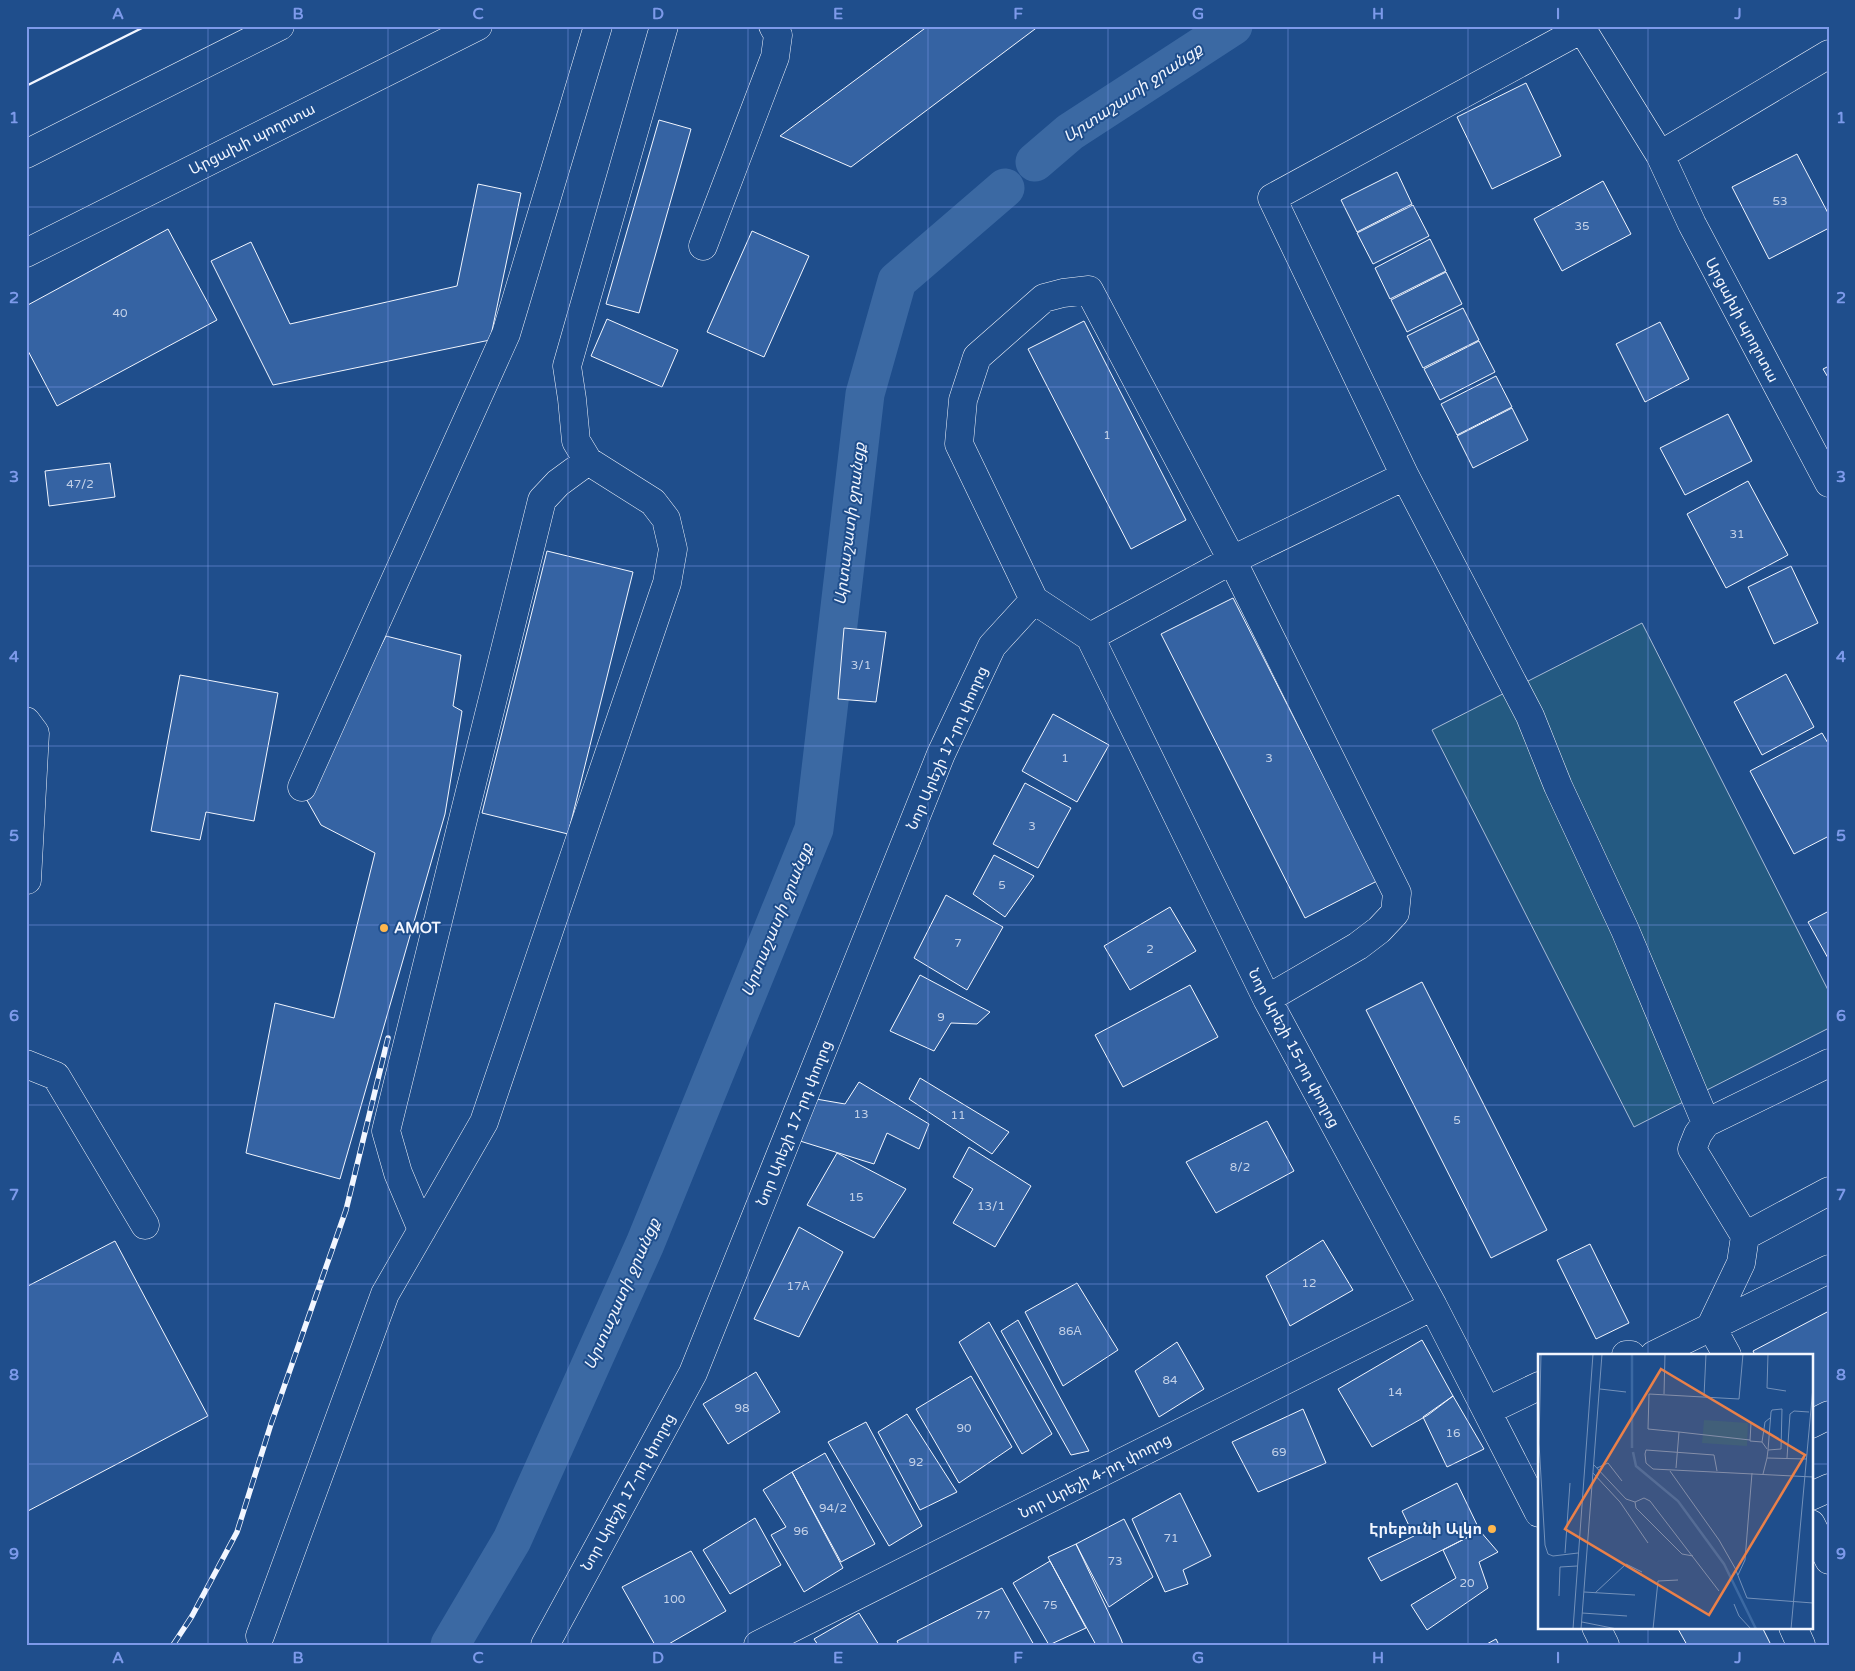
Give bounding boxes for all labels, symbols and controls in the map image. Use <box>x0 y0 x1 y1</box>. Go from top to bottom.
text: A <box>112 4 124 24</box>
text: B <box>292 4 304 24</box>
text: C <box>472 4 484 24</box>
text: D <box>652 4 664 24</box>
text: E <box>833 4 843 24</box>
text: F <box>1013 4 1023 24</box>
text: G <box>1192 4 1204 24</box>
text: H <box>1372 4 1384 24</box>
text: I <box>1556 4 1560 24</box>
text: J <box>1733 4 1742 24</box>
water label: Արտաշատի ջրանցք <box>1060 38 1208 147</box>
street label: Արցախի պողոտա <box>186 99 318 179</box>
text: 1 <box>9 108 19 128</box>
text: 1 <box>1836 108 1846 128</box>
house number: 53 <box>1772 194 1788 208</box>
house number: 35 <box>1574 219 1590 233</box>
street label: Արցախի պողոտա <box>1701 254 1783 386</box>
text: 2 <box>9 288 19 308</box>
text: 2 <box>1836 288 1846 308</box>
house number: 40 <box>112 306 128 320</box>
house number: 1 <box>1103 428 1111 442</box>
water label: Արտաշատի ջրանցք <box>830 440 870 606</box>
text: 3 <box>9 467 19 487</box>
text: 3 <box>1836 467 1846 487</box>
house number: 47/2 <box>66 477 94 491</box>
house number: 31 <box>1729 527 1745 541</box>
text: 4 <box>9 647 19 667</box>
text: 4 <box>1836 647 1846 667</box>
house number: 3/1 <box>851 658 871 672</box>
street label: Նոր Արեշի 17-րդ փողոց <box>903 663 991 833</box>
house number: 1 <box>1061 751 1069 765</box>
house number: 3 <box>1265 751 1273 765</box>
house number: 3 <box>1028 819 1036 833</box>
text: 5 <box>9 826 19 846</box>
text: 5 <box>1836 826 1846 846</box>
water label: Արտաշատի ջրանցք <box>737 839 817 1000</box>
house number: 5 <box>998 878 1006 892</box>
place label: AMOT <box>394 919 441 937</box>
marker: AMOT <box>378 922 390 934</box>
house number: 7 <box>954 936 962 950</box>
house number: 2 <box>1146 942 1154 956</box>
street label: Նոր Արեշի 15-րդ փողոց <box>1244 965 1344 1131</box>
text: 6 <box>9 1006 19 1026</box>
text: 6 <box>1836 1006 1846 1026</box>
house number: 9 <box>937 1010 945 1024</box>
street label: Նոր Արեշի 17-րդ փողոց <box>752 1037 836 1209</box>
house number: 13 <box>853 1107 869 1121</box>
house number: 11 <box>950 1108 966 1122</box>
house number: 5 <box>1453 1113 1461 1127</box>
house number: 8/2 <box>1230 1160 1250 1174</box>
text: 7 <box>9 1185 19 1205</box>
text: 7 <box>1836 1185 1846 1205</box>
house number: 15 <box>848 1190 864 1204</box>
house number: 13/1 <box>977 1199 1005 1213</box>
water label: Արտաշատի ջրանցք <box>580 1214 665 1373</box>
house number: 12 <box>1301 1276 1317 1290</box>
house number: 17А <box>786 1279 810 1293</box>
house number: 86А <box>1058 1324 1082 1338</box>
inset map <box>1538 1354 1812 1628</box>
text: 8 <box>9 1365 19 1385</box>
text: 8 <box>1836 1365 1846 1385</box>
house number: 84 <box>1162 1373 1178 1387</box>
house number: 14 <box>1387 1385 1403 1399</box>
house number: 98 <box>734 1401 750 1415</box>
street label: Նոր Արեշի 17-րդ փողոց <box>577 1410 679 1574</box>
house number: 90 <box>956 1421 972 1435</box>
house number: 16 <box>1445 1426 1461 1440</box>
street label: Նոր Արեշի 4-րդ փողոց <box>1016 1430 1174 1522</box>
house number: 69 <box>1271 1445 1287 1459</box>
house number: 92 <box>908 1455 924 1469</box>
house number: 94/2 <box>819 1501 847 1515</box>
place label: Էրեբունի Ալկո <box>1369 1520 1482 1538</box>
marker: Էրեբունի Ալկո <box>1486 1523 1498 1535</box>
house number: 96 <box>793 1524 809 1538</box>
house number: 71 <box>1163 1531 1179 1545</box>
text: 9 <box>9 1544 19 1564</box>
text: 9 <box>1836 1544 1846 1564</box>
house number: 73 <box>1107 1554 1123 1568</box>
house number: 20 <box>1459 1576 1475 1590</box>
house number: 100 <box>663 1592 686 1606</box>
house number: 75 <box>1042 1598 1058 1612</box>
house number: 77 <box>975 1608 991 1622</box>
text: A <box>112 1648 124 1668</box>
text: B <box>292 1648 304 1668</box>
text: C <box>472 1648 484 1668</box>
text: D <box>652 1648 664 1668</box>
text: E <box>833 1648 843 1668</box>
text: F <box>1013 1648 1023 1668</box>
text: G <box>1192 1648 1204 1668</box>
text: H <box>1372 1648 1384 1668</box>
text: I <box>1556 1648 1560 1668</box>
text: J <box>1733 1648 1742 1668</box>

